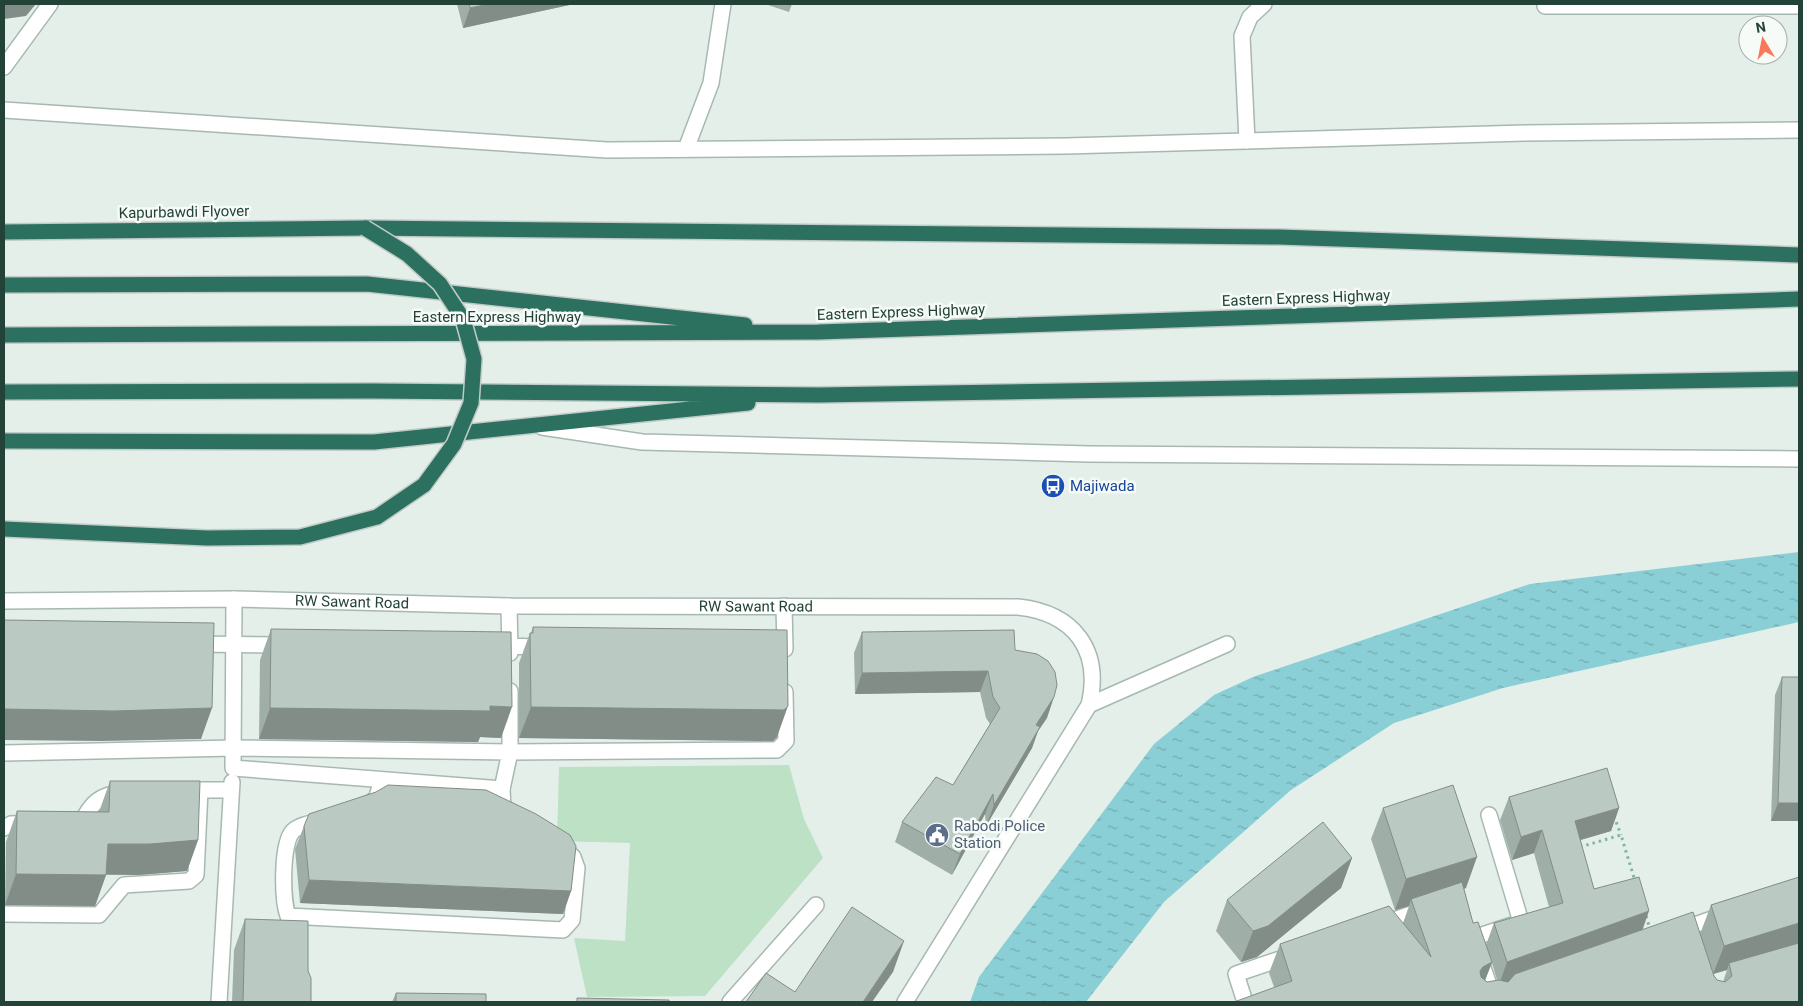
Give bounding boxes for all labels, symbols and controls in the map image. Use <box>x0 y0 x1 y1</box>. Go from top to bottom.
north arrow <box>1738 15 1788 65</box>
text: N <box>1754 18 1767 36</box>
street label: Kapurbawdi Flyover <box>119 202 249 222</box>
street label: Eastern Express Highway <box>1222 286 1390 310</box>
street label: Eastern Express Highway <box>817 300 985 324</box>
street label: Eastern Express Highway <box>413 308 581 326</box>
bus stop icon: Majiwada <box>1040 473 1066 499</box>
place label: Majiwada <box>1070 477 1135 495</box>
street label: RW Sawant Road <box>295 592 409 612</box>
street label: RW Sawant Road <box>699 597 813 616</box>
place label: Rabodi Police Station <box>954 817 1045 852</box>
public building icon: Rabodi Police Station <box>924 822 950 848</box>

